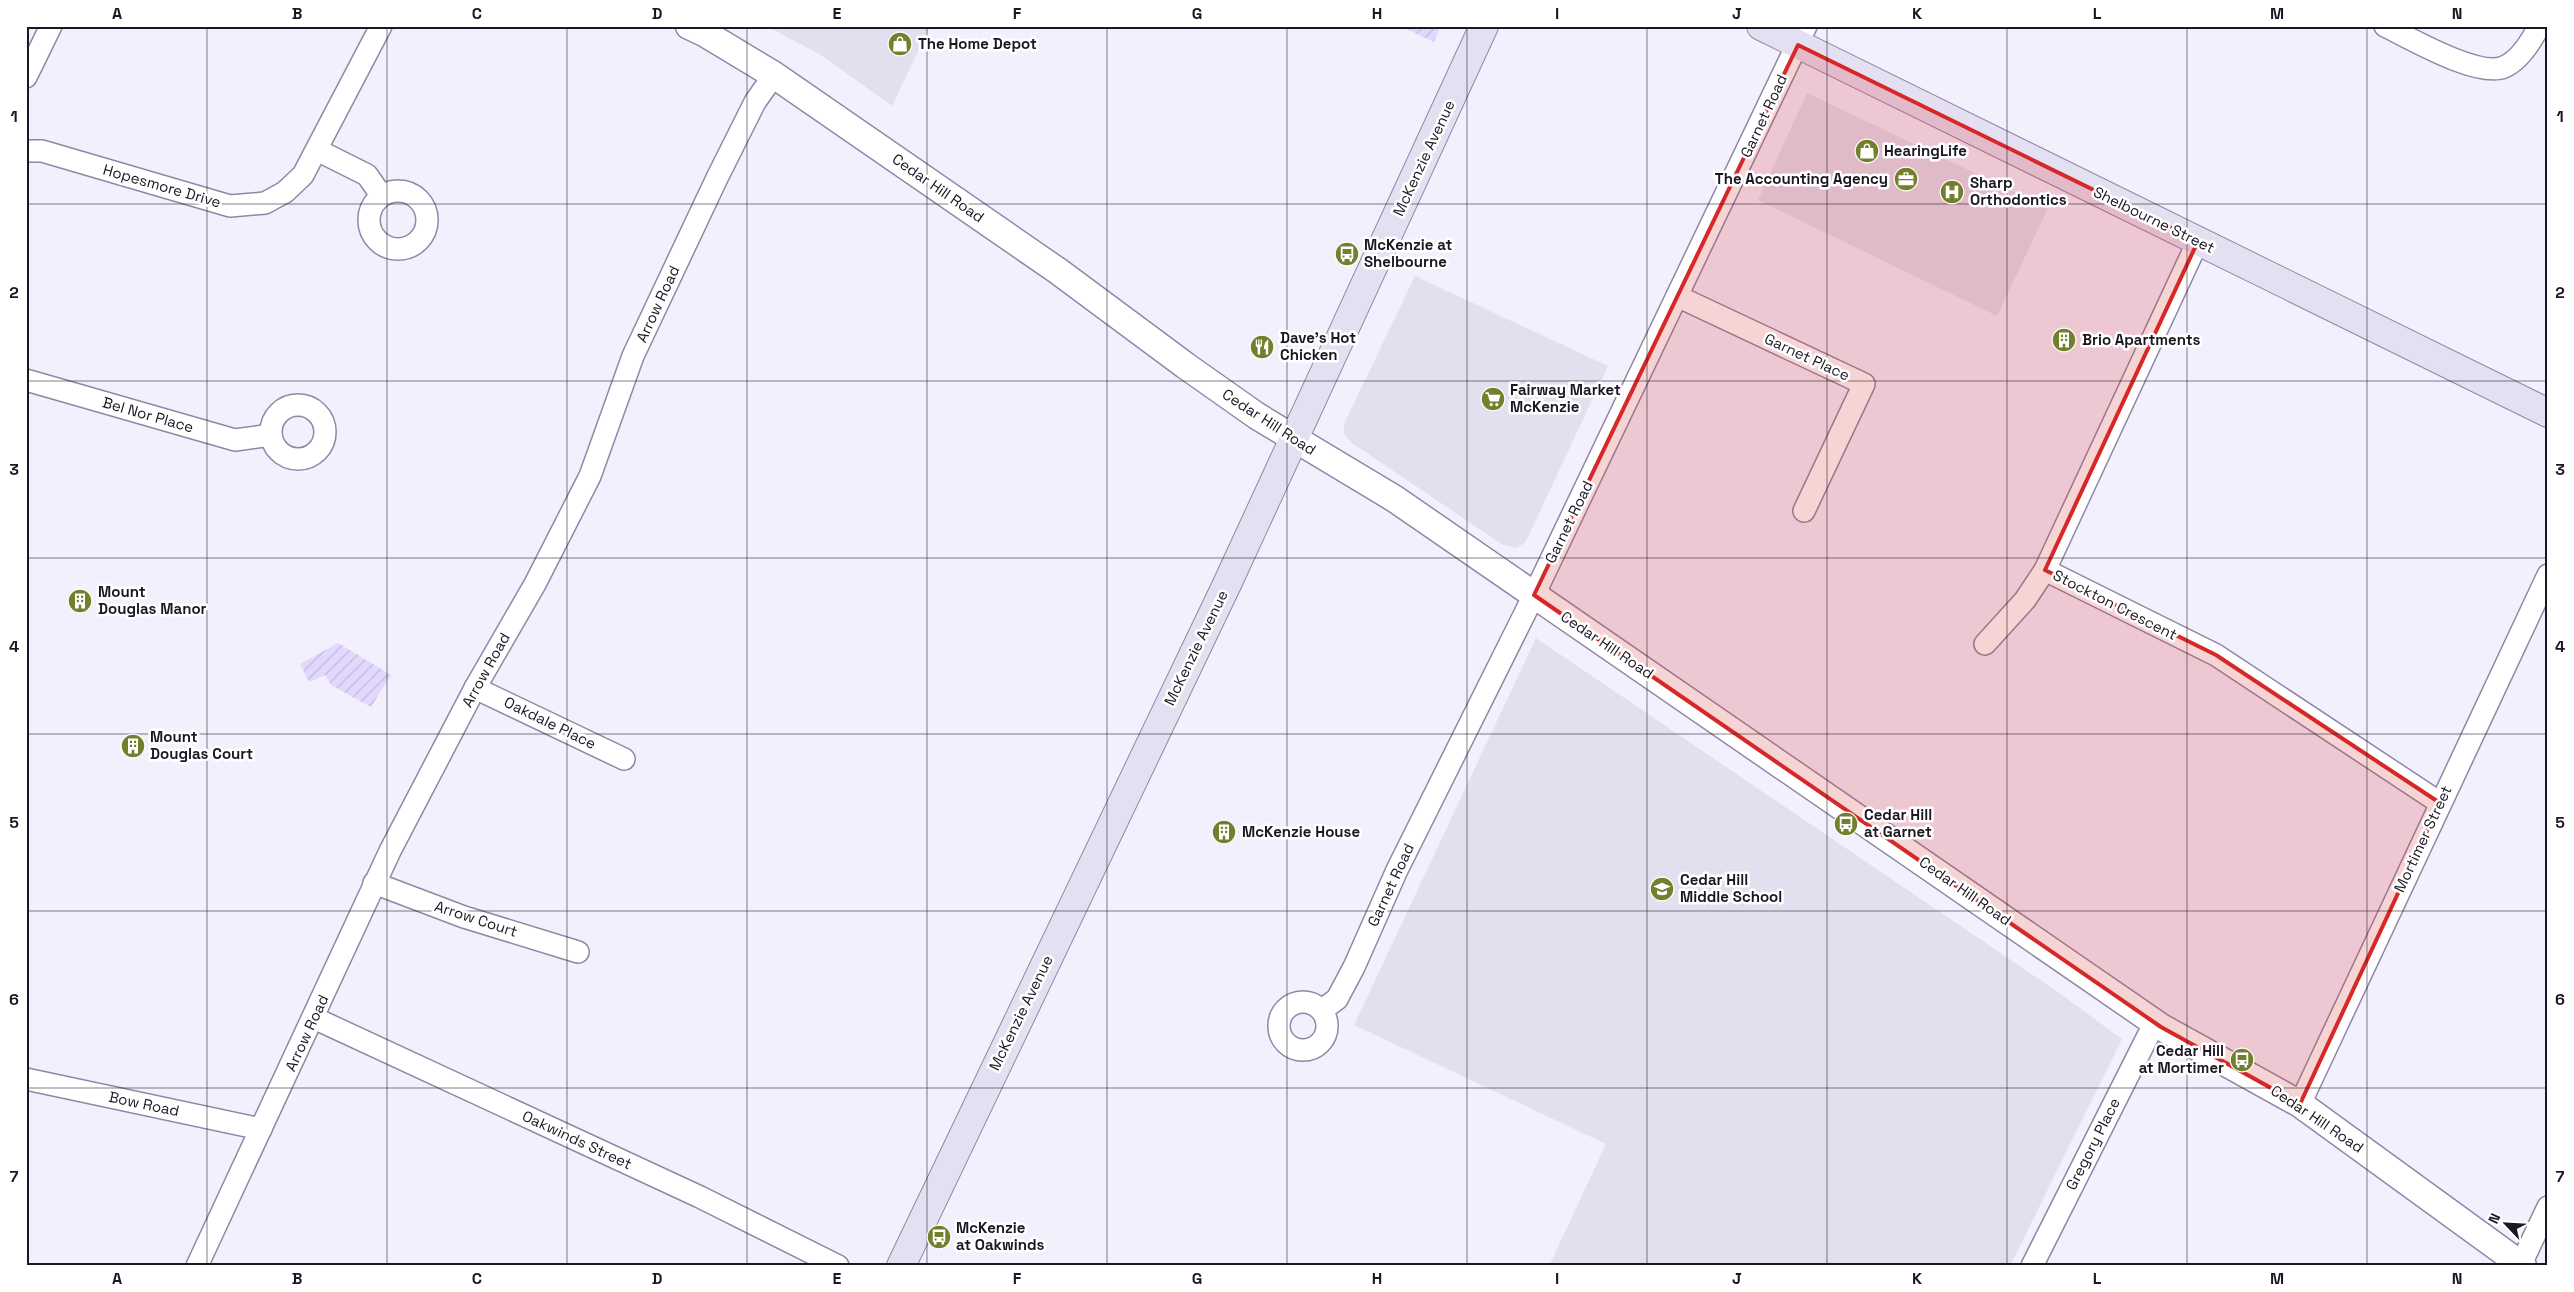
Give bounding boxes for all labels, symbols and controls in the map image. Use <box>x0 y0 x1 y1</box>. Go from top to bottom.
text: A <box>112 3 122 24</box>
text: B <box>292 3 302 24</box>
text: C <box>472 3 482 24</box>
text: D <box>652 3 662 24</box>
text: E <box>833 3 842 24</box>
text: F <box>1013 3 1022 24</box>
text: G <box>1192 3 1202 24</box>
text: H <box>1372 3 1382 24</box>
text: I <box>1555 3 1559 24</box>
text: J <box>1732 3 1742 24</box>
text: K <box>1912 3 1922 24</box>
text: L <box>2093 3 2102 24</box>
text: M <box>2270 3 2284 24</box>
text: N <box>2452 3 2462 24</box>
shop icon: The Home Depot <box>887 31 913 57</box>
place label: The Home Depot <box>918 34 1037 53</box>
street label: Garnet Road <box>1736 71 1791 160</box>
street label: McKenzie Avenue <box>1388 97 1459 219</box>
text: 1 <box>10 106 18 127</box>
text: 1 <box>2556 106 2564 127</box>
shop icon: HearingLife <box>1854 138 1880 164</box>
place label: HearingLife <box>1884 141 1967 160</box>
street label: Cedar Hill Road <box>889 149 988 226</box>
street label: Hopesmore Drive <box>101 160 223 211</box>
office icon: The Accounting Agency <box>1893 166 1919 192</box>
place label: The Accounting Agency <box>1715 169 1888 188</box>
place label: Sharp Orthodontics <box>1970 173 2067 209</box>
hospital icon: Sharp Orthodontics <box>1939 179 1965 205</box>
street label: Shelbourne Street <box>2091 182 2218 257</box>
place label: McKenzie at Shelbourne <box>1364 235 1452 271</box>
bus stop icon: McKenzie at Shelbourne <box>1334 241 1360 267</box>
street label: Arrow Road <box>632 262 684 345</box>
text: 2 <box>9 282 19 303</box>
text: 2 <box>2555 282 2565 303</box>
building icon: Brio Apartments <box>2051 327 2077 353</box>
place label: Dave's Hot Chicken <box>1280 328 1356 364</box>
street label: Garnet Place <box>1762 329 1853 385</box>
place label: Brio Apartments <box>2082 330 2201 349</box>
restaurant icon: Dave's Hot Chicken <box>1249 334 1275 360</box>
place label: Fairway Market McKenzie <box>1510 380 1621 416</box>
street label: Cedar Hill Road <box>1219 384 1320 459</box>
supermarket icon: Fairway Market McKenzie <box>1480 386 1506 412</box>
street label: Bel Nor Place <box>100 392 196 437</box>
text: 3 <box>9 459 19 480</box>
text: 3 <box>2555 459 2565 480</box>
street label: Garnet Road <box>1540 477 1597 566</box>
street label: Stockton Crescent <box>2050 565 2180 644</box>
place label: Mount Douglas Manor <box>98 582 207 618</box>
street label: McKenzie Avenue <box>1159 587 1232 709</box>
building icon: Mount Douglas Manor <box>67 588 93 614</box>
street label: Cedar Hill Road <box>1557 607 1657 683</box>
street label: Arrow Road <box>457 629 514 710</box>
text: 4 <box>9 636 19 657</box>
text: 4 <box>2555 636 2565 657</box>
street label: Oakdale Place <box>501 692 599 753</box>
place label: Mount Douglas Court <box>150 727 253 763</box>
building icon: Mount Douglas Court <box>120 733 146 759</box>
street label: Mortimer Street <box>2390 782 2456 895</box>
place label: Cedar Hill at Garnet <box>1864 805 1932 841</box>
bus stop icon: Cedar Hill at Garnet <box>1833 811 1859 837</box>
text: 5 <box>9 812 19 833</box>
text: 5 <box>2555 812 2565 833</box>
building icon: McKenzie House <box>1211 819 1237 845</box>
place label: McKenzie House <box>1242 822 1360 841</box>
street label: Garnet Road <box>1363 840 1418 929</box>
street label: Cedar Hill Road <box>1916 852 2015 929</box>
place label: Cedar Hill Middle School <box>1680 870 1782 906</box>
school or university icon: Cedar Hill Middle School <box>1649 876 1675 902</box>
street label: Arrow Court <box>432 896 520 941</box>
street label: McKenzie Avenue <box>984 952 1057 1074</box>
text: 6 <box>9 989 19 1010</box>
text: 6 <box>2555 989 2565 1010</box>
street label: Arrow Road <box>281 991 333 1074</box>
place label: Cedar Hill at Mortimer <box>2139 1041 2224 1077</box>
bus stop icon: Cedar Hill at Mortimer <box>2229 1047 2255 1073</box>
street label: Cedar Hill Road <box>2267 1081 2367 1157</box>
street label: Bow Road <box>107 1087 181 1120</box>
street label: Gregory Place <box>2061 1094 2124 1193</box>
street label: Oakwinds Street <box>519 1106 635 1173</box>
text: 7 <box>10 1166 19 1187</box>
text: 7 <box>2556 1166 2565 1187</box>
north arrow <box>2482 1200 2532 1250</box>
text: N <box>2484 1210 2504 1227</box>
place label: McKenzie at Oakwinds <box>956 1218 1045 1254</box>
bus stop icon: McKenzie at Oakwinds <box>926 1224 952 1250</box>
text: A <box>112 1268 122 1289</box>
text: B <box>292 1268 302 1289</box>
text: C <box>472 1268 482 1289</box>
text: D <box>652 1268 662 1289</box>
text: E <box>833 1268 842 1289</box>
text: F <box>1013 1268 1022 1289</box>
text: G <box>1192 1268 1202 1289</box>
text: H <box>1372 1268 1382 1289</box>
text: I <box>1555 1268 1559 1289</box>
text: J <box>1732 1268 1742 1289</box>
text: K <box>1912 1268 1922 1289</box>
text: L <box>2093 1268 2102 1289</box>
text: M <box>2270 1268 2284 1289</box>
text: N <box>2452 1268 2462 1289</box>

